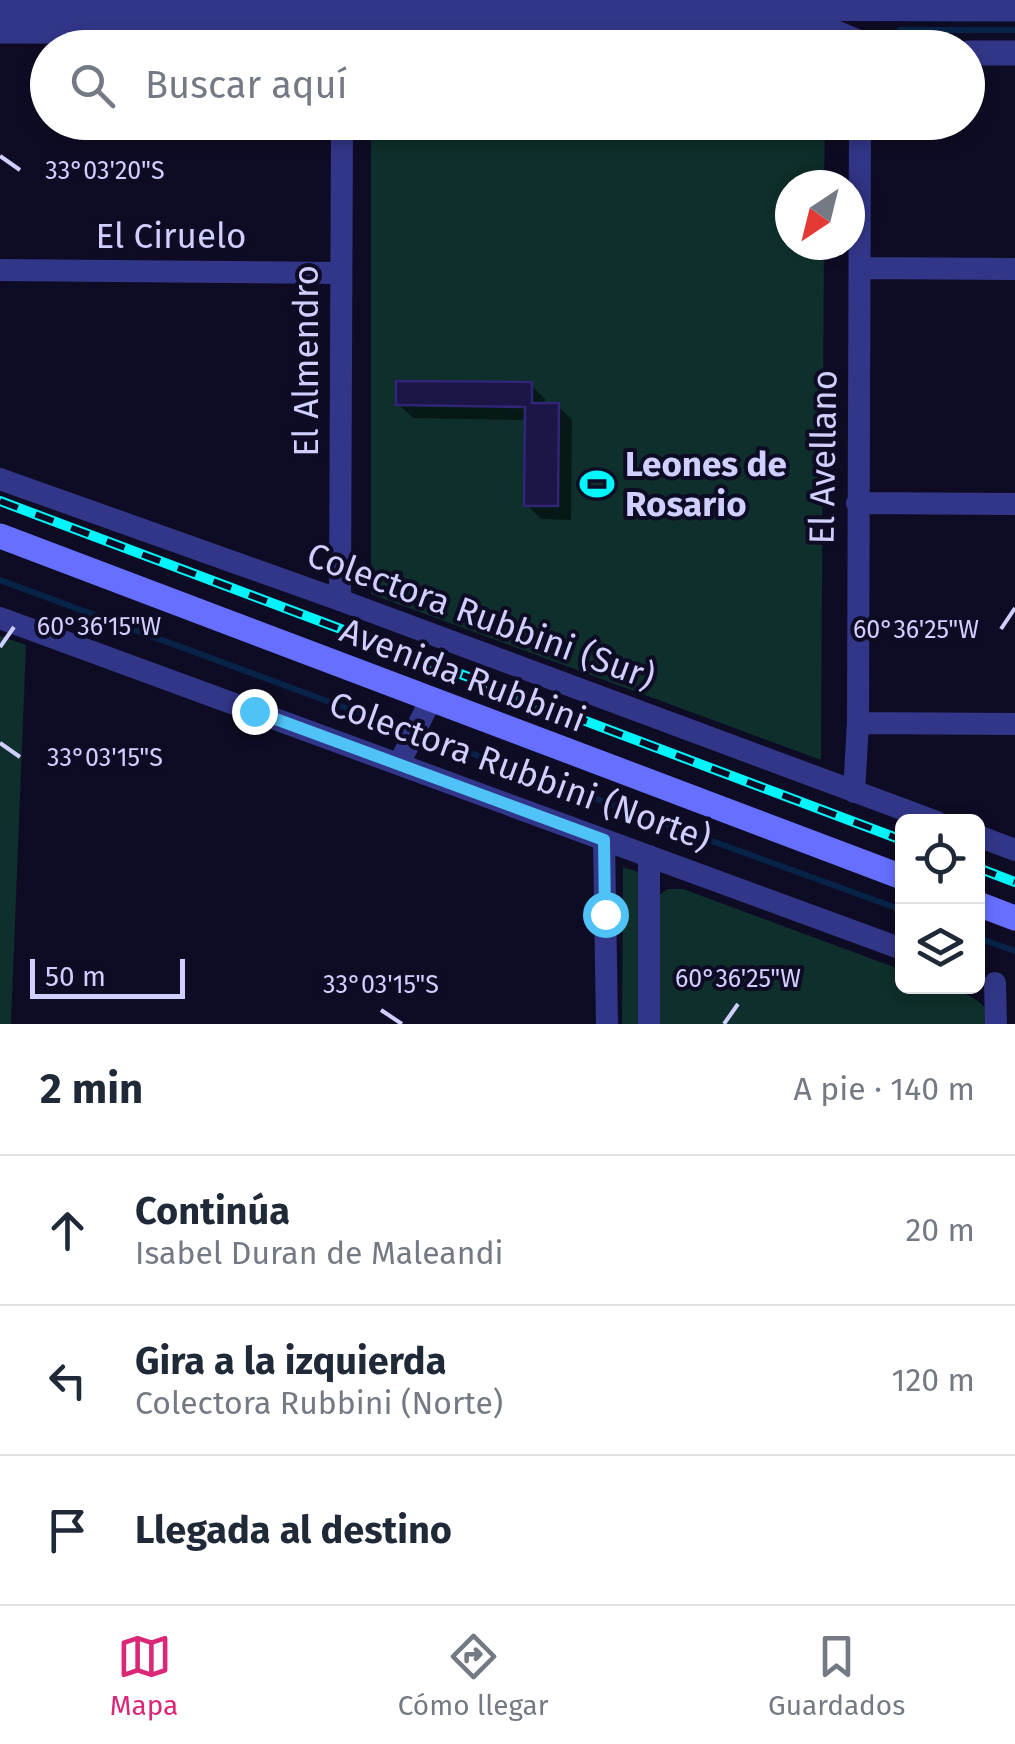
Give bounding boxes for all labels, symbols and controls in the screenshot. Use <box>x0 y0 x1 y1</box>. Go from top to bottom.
search box <box>30 30 985 140</box>
icon: search <box>65 58 120 113</box>
text: Buscar aquí <box>145 62 347 108</box>
text: 33°03'20"S <box>45 156 165 186</box>
north arrow <box>775 170 865 260</box>
street label: El Ciruelo <box>96 215 246 257</box>
street label: El Almendro <box>285 265 327 457</box>
street label: El Avellano <box>800 369 846 545</box>
place label: Leones de Rosario <box>625 443 787 525</box>
sports icon: Leones de Rosario <box>578 465 616 503</box>
street label: Colectora Rubbini (Sur) <box>302 534 660 698</box>
street label: Avenida Rubbini <box>334 609 592 741</box>
text: 60°36'15"W <box>37 612 162 642</box>
text: 60°36'25"W <box>853 615 979 645</box>
street label: Colectora Rubbini (Norte) <box>324 682 716 860</box>
route end <box>232 689 278 735</box>
text: 33°03'15"S <box>47 743 163 773</box>
map controls <box>895 814 985 994</box>
button: locate <box>895 814 985 904</box>
route start <box>583 892 629 938</box>
button: layers <box>895 904 985 994</box>
scale bar <box>30 954 185 998</box>
text: 50 m <box>45 960 106 993</box>
text: 60°36'25"W <box>675 964 801 994</box>
text: 33°03'15"S <box>323 970 439 1000</box>
text: 2 min <box>40 1064 143 1114</box>
text: A pie · 140 m <box>793 1070 975 1108</box>
text: Continúa <box>135 1188 290 1234</box>
icon: ahead <box>40 1203 95 1258</box>
text: 20 m <box>905 1211 975 1249</box>
text: Isabel Duran de Maleandi <box>135 1234 504 1272</box>
text: Gira a la izquierda <box>135 1338 447 1384</box>
icon: left <box>40 1353 95 1408</box>
text: 120 m <box>892 1361 975 1399</box>
text: Colectora Rubbini (Norte) <box>135 1384 503 1422</box>
icon: arrive <box>40 1503 95 1558</box>
text: Llegada al destino <box>135 1507 452 1553</box>
tab: Mapa <box>110 1629 178 1722</box>
tab: Cómo llegar <box>398 1629 549 1722</box>
tab: Guardados <box>768 1629 905 1722</box>

